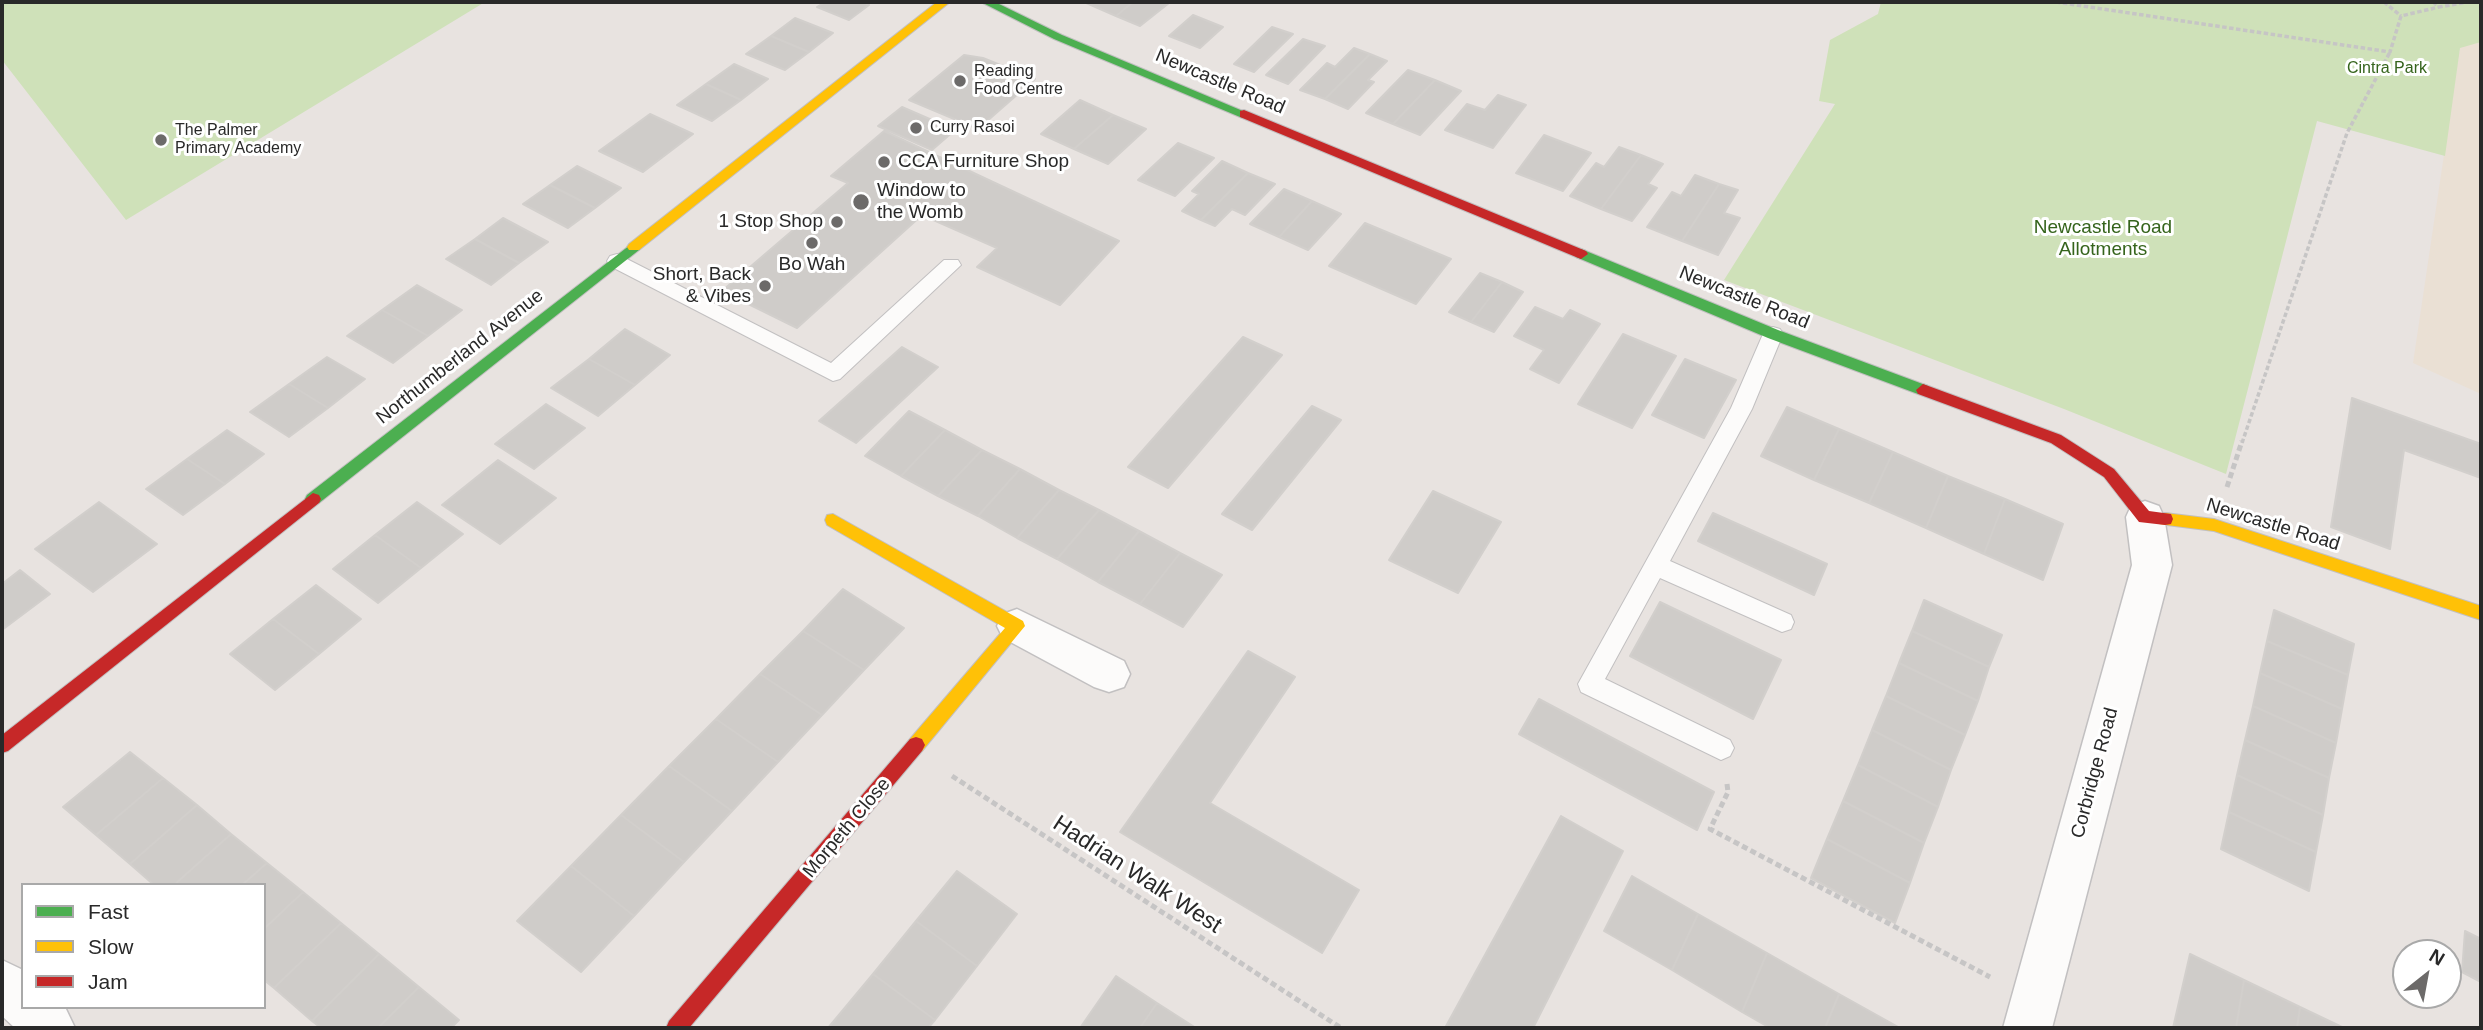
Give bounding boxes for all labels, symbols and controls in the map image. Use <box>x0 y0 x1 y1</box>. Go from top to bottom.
street label: Newcastle Road <box>1152 44 1288 120</box>
park label: Cintra Park <box>2347 59 2427 79</box>
place label: Reading Food Centre <box>974 62 1063 100</box>
marker: Reading Food Centre <box>952 73 968 89</box>
place label: Curry Rasoi <box>930 118 1014 138</box>
marker: Curry Rasoi <box>908 120 924 136</box>
place label: The Palmer Primary Academy <box>175 121 301 159</box>
marker: The Palmer Primary Academy <box>153 132 169 148</box>
place label: CCA Furniture Shop <box>898 151 1069 173</box>
marker: CCA Furniture Shop <box>876 154 892 170</box>
place label: Window to the Womb <box>877 180 966 224</box>
marker: Window to the Womb <box>851 192 871 212</box>
place label: 1 Stop Shop <box>718 211 823 233</box>
marker: 1 Stop Shop <box>829 214 845 230</box>
park label: Newcastle Road Allotments <box>2034 217 2172 261</box>
marker: Bo Wah <box>804 235 820 251</box>
place label: Bo Wah <box>779 254 845 276</box>
street label: Newcastle Road <box>1676 262 1812 334</box>
place label: Short, Back & Vibes <box>653 264 751 308</box>
marker: Short, Back & Vibes <box>757 278 773 294</box>
street label: Northumberland Avenue <box>372 285 548 429</box>
street label: Newcastle Road <box>2204 494 2342 556</box>
street label: Corbridge Road <box>2067 705 2123 841</box>
street label: Morpeth Close <box>799 773 895 883</box>
street label: Hadrian Walk West <box>1047 810 1227 940</box>
legend <box>21 883 266 1009</box>
text: Fast <box>88 900 129 923</box>
text: Slow <box>88 935 134 958</box>
north arrow <box>2392 939 2462 1009</box>
text: N <box>2426 945 2448 970</box>
text: Jam <box>88 970 128 993</box>

